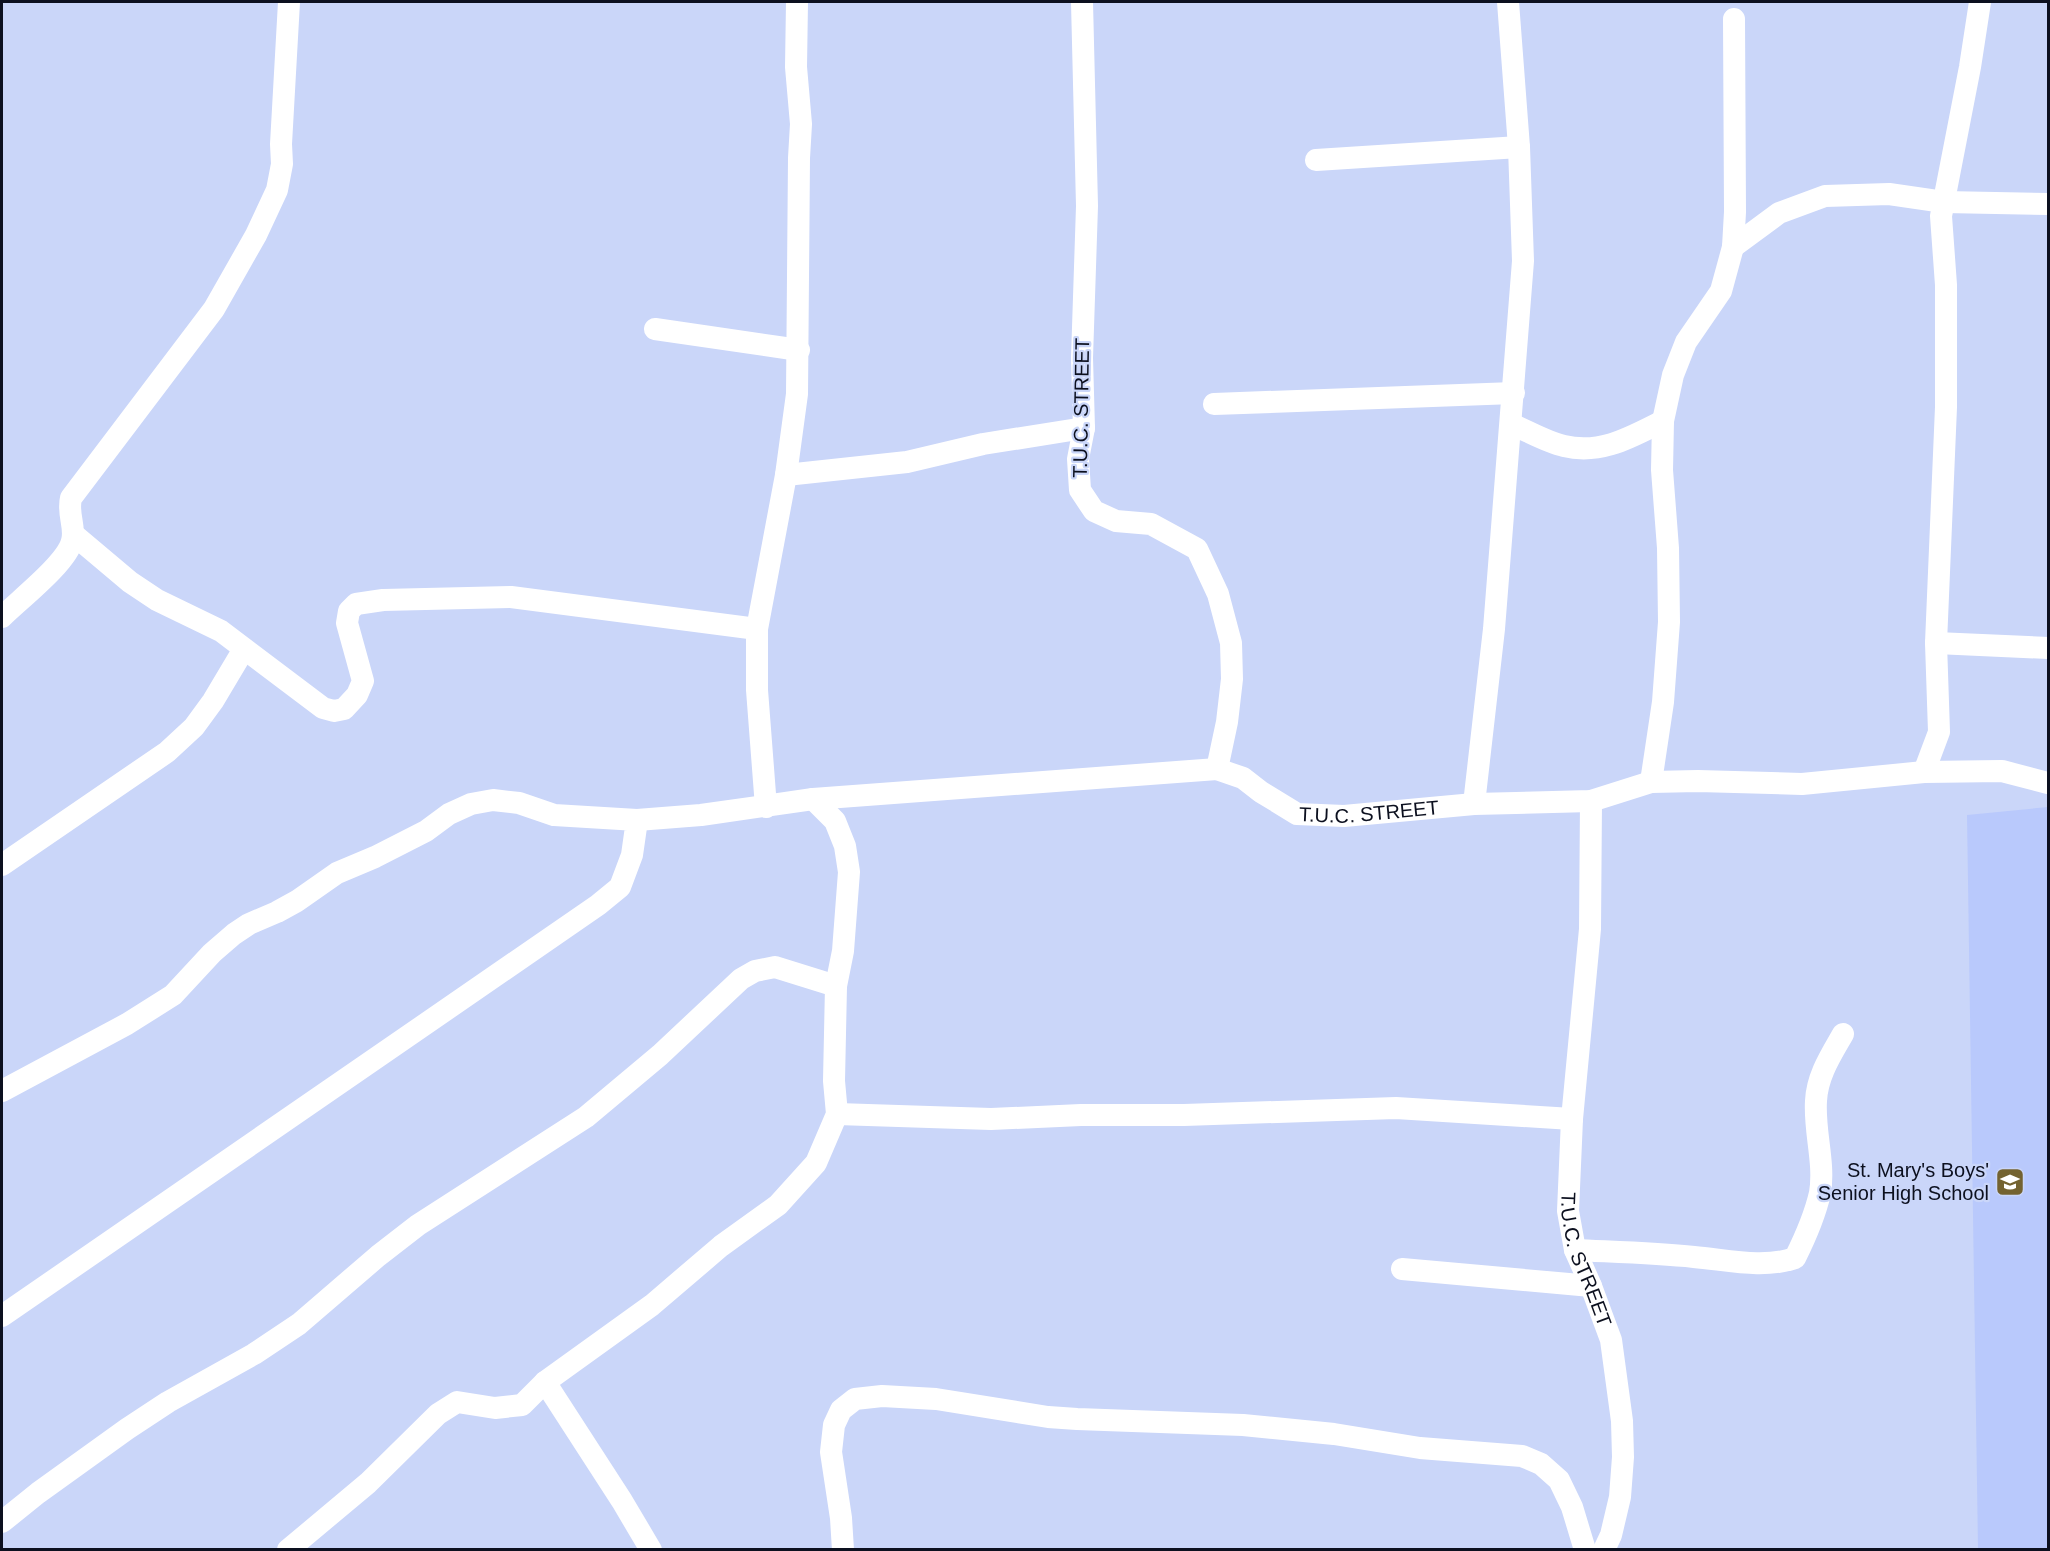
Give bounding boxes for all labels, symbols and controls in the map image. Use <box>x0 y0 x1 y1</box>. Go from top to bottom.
street label: T.U.C. STREET <box>1069 338 1093 478</box>
street label: T.U.C. STREET <box>1299 796 1440 827</box>
place label: St. Mary's Boys' Senior High School <box>1818 1159 1989 1204</box>
school or university icon: St. Mary's Boys' Senior High School <box>1994 1166 2026 1198</box>
street label: T.U.C. STREET <box>1557 1192 1616 1329</box>

